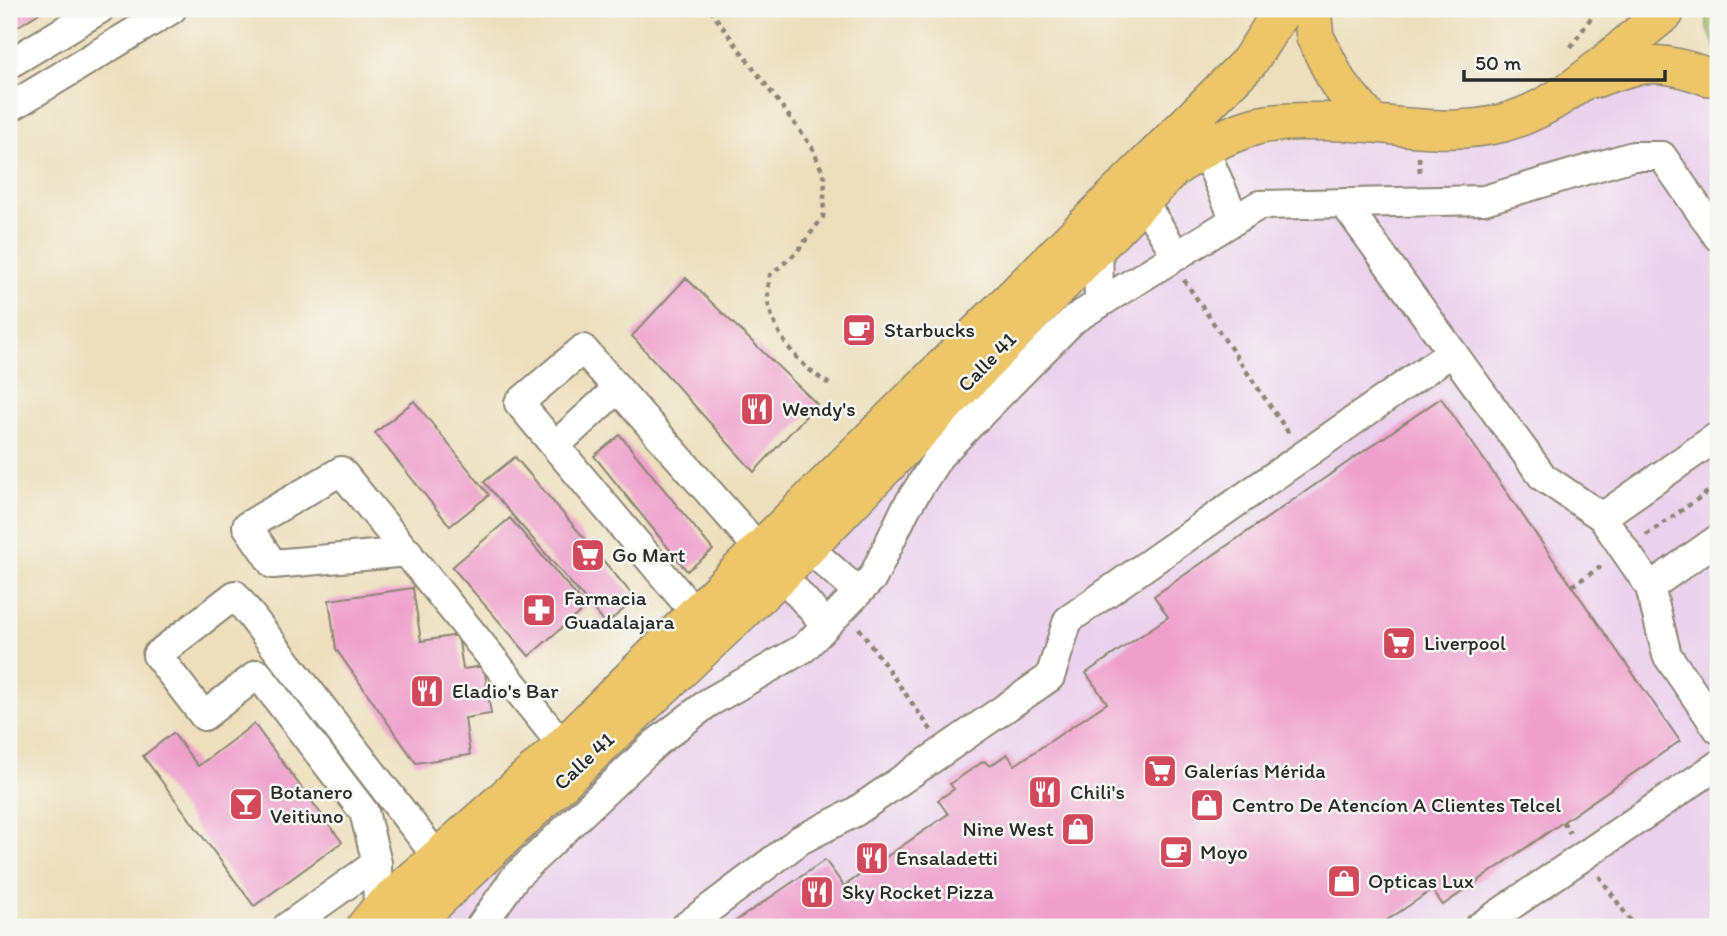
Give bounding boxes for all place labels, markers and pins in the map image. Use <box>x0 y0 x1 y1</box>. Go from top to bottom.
cafe icon: Starbucks <box>840 311 878 349</box>
place label: Starbucks <box>884 317 975 342</box>
restaurant icon: Wendy's <box>738 390 776 428</box>
place label: Wendy's <box>782 396 856 421</box>
supermarket icon: Go Mart <box>569 536 607 574</box>
place label: Go Mart <box>612 542 686 567</box>
place label: Farmacia Guadalajara <box>564 585 675 634</box>
pharmacy icon: Farmacia Guadalajara <box>520 591 558 629</box>
supermarket icon: Liverpool <box>1380 624 1418 662</box>
place label: Liverpool <box>1424 630 1506 655</box>
restaurant icon: Eladio's Bar <box>408 672 446 710</box>
place label: Eladio's Bar <box>452 678 559 703</box>
supermarket icon: Galerías Mérida <box>1141 752 1179 790</box>
place label: Galerías Mérida <box>1184 758 1326 783</box>
restaurant icon: Chili's <box>1026 773 1064 811</box>
place label: Botanero Veitiuno <box>270 779 353 828</box>
place label: Chili's <box>1070 779 1125 804</box>
bar icon: Botanero Veitiuno <box>227 785 265 823</box>
shop icon: Centro De Atencíon A Clientes Telcel <box>1188 786 1226 824</box>
place label: Centro De Atencíon A Clientes Telcel <box>1232 792 1561 817</box>
shop icon: Nine West <box>1059 810 1097 848</box>
place label: Nine West <box>963 816 1054 841</box>
cafe icon: Moyo <box>1157 833 1195 871</box>
restaurant icon: Ensaladetti <box>853 839 891 877</box>
place label: Moyo <box>1200 839 1248 864</box>
place label: Ensaladetti <box>896 845 998 870</box>
shop icon: Opticas Lux <box>1325 862 1363 900</box>
place label: Opticas Lux <box>1368 868 1474 893</box>
restaurant icon: Sky Rocket Pizza <box>798 873 836 911</box>
place label: Sky Rocket Pizza <box>842 879 994 904</box>

